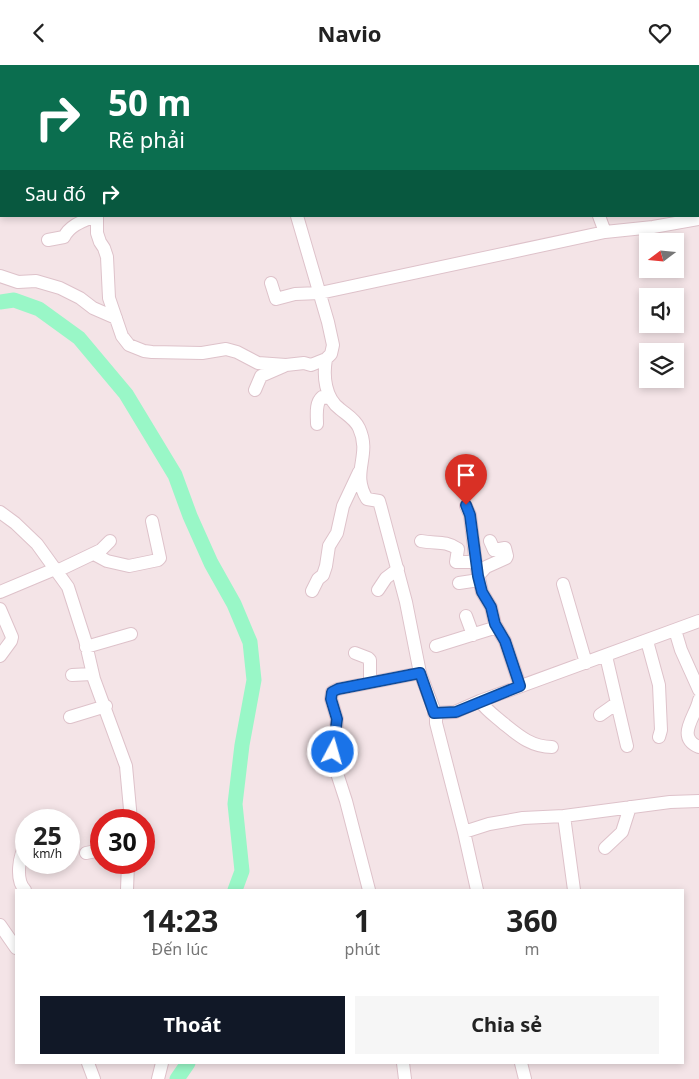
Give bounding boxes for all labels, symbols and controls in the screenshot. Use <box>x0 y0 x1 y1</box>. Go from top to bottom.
text: Navio <box>318 18 381 48</box>
icon: back <box>25 19 53 47</box>
icon: heart <box>646 19 674 47</box>
text: 50 m <box>108 79 191 126</box>
icon: right <box>25 85 90 150</box>
text: Rẽ phải <box>108 124 185 154</box>
icon: right <box>96 180 124 208</box>
text: Sau đó <box>25 181 86 207</box>
north arrow <box>639 233 684 277</box>
map controls <box>639 233 684 388</box>
button: sound <box>639 288 684 333</box>
button: layers <box>639 343 684 388</box>
pin <box>445 454 487 505</box>
icon: arrive <box>452 461 480 489</box>
position arrow <box>306 725 358 777</box>
speed limit sign: 30 <box>90 809 155 874</box>
text: 25 <box>33 818 62 852</box>
text: km/h <box>33 845 62 862</box>
text: 14:23 <box>141 900 218 941</box>
text: 1 <box>354 900 371 941</box>
text: 360 <box>506 900 558 941</box>
text: Đến lúc <box>152 938 208 960</box>
text: phút <box>345 938 380 960</box>
text: m <box>524 938 539 960</box>
button: Thoát <box>40 996 345 1054</box>
button: Chia sẻ <box>355 996 659 1054</box>

